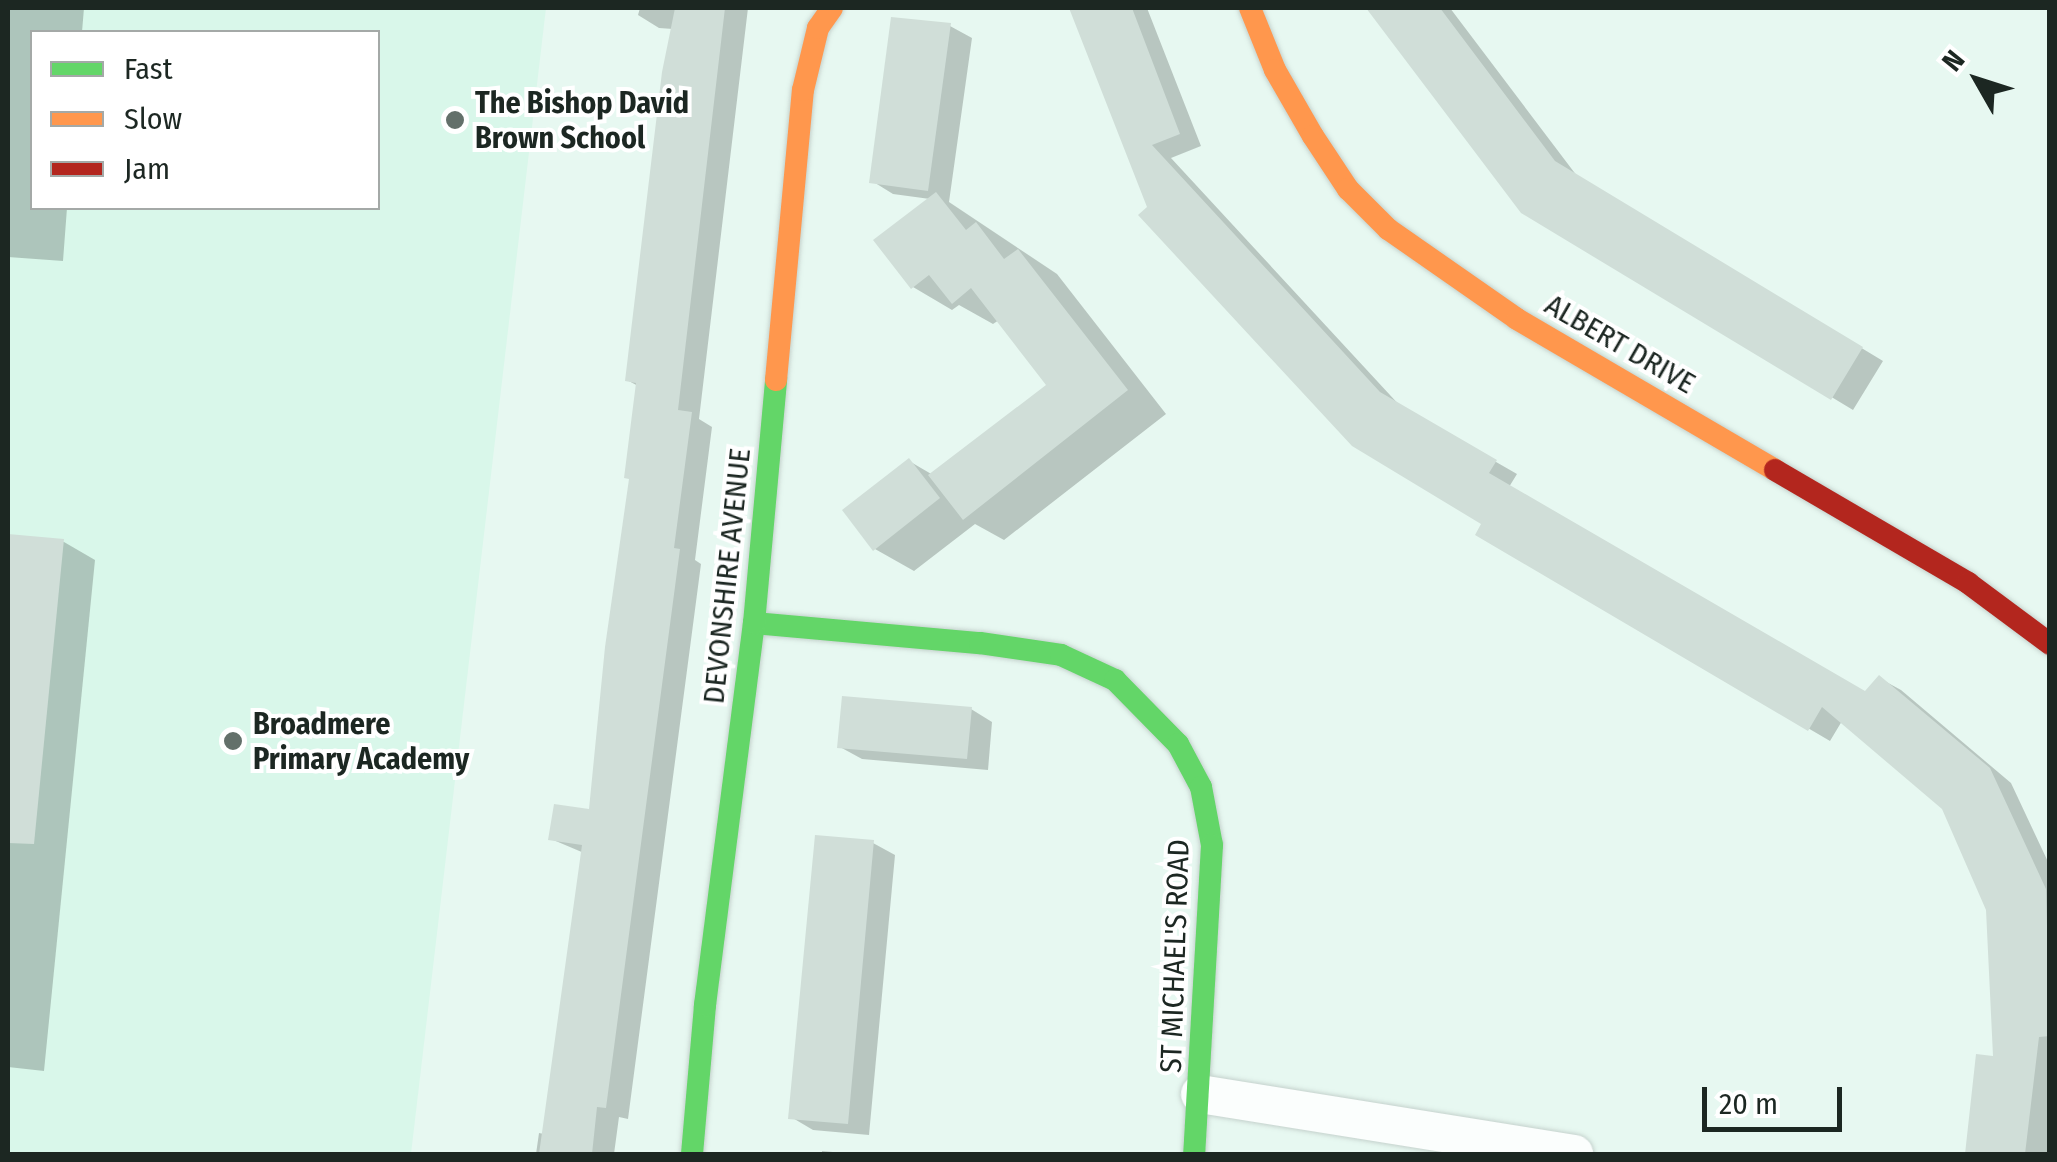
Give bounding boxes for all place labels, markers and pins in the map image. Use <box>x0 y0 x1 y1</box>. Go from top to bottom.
place label: The Bishop David Brown School <box>475 85 689 156</box>
marker: The Bishop David Brown School <box>444 109 466 131</box>
place label: Broadmere Primary Academy <box>253 706 469 776</box>
marker: Broadmere Primary Academy <box>222 730 244 752</box>

